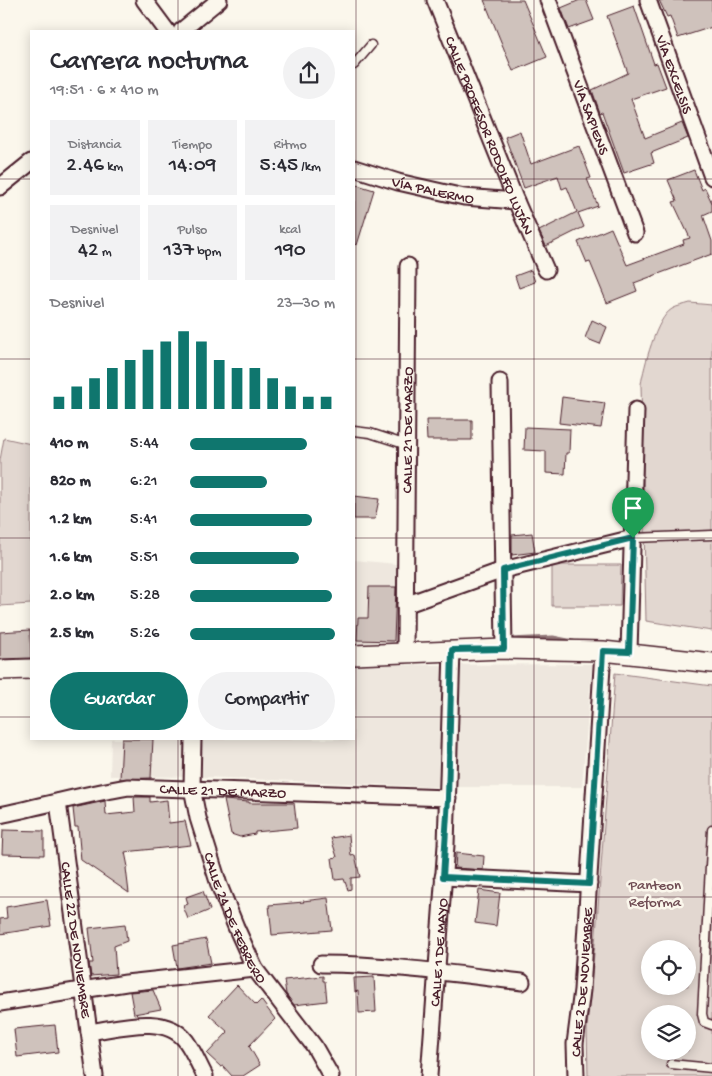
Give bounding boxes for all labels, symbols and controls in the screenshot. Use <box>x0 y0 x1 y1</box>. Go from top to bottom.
street label: VÍA EXCELSIS <box>650 32 695 117</box>
street label: CALLE PROFESOR RODOLFO LUJÁN <box>440 34 537 238</box>
text: Carrera nocturna <box>50 46 248 79</box>
button: share <box>283 47 335 99</box>
street label: VÍA SAPIENS <box>567 77 612 158</box>
text: 19:51 · 6 × 410 m <box>50 82 159 101</box>
text: Distancia <box>68 137 121 154</box>
text: Tiempo <box>173 137 212 154</box>
text: Ritmo <box>274 137 307 154</box>
text: 2.46 <box>66 154 104 179</box>
text: 14:09 <box>169 154 216 179</box>
text: 5:45 <box>259 154 298 179</box>
text: km <box>104 159 123 176</box>
text: /km <box>298 159 321 176</box>
street label: VÍA PALERMO <box>388 173 474 209</box>
text: Desnivel <box>71 222 119 239</box>
text: Pulso <box>178 222 207 239</box>
text: kcal <box>279 222 301 239</box>
text: 42 <box>78 239 98 264</box>
text: 137 <box>164 239 194 264</box>
text: 190 <box>275 239 306 264</box>
text: m <box>98 244 112 261</box>
text: bpm <box>194 244 221 261</box>
text: Desnivel <box>50 295 104 314</box>
text: 23–30 m <box>277 295 335 314</box>
street label: CALLE 21 DE MARZO <box>399 367 418 493</box>
text: 410 m <box>50 435 88 454</box>
text: 5:44 <box>130 435 159 454</box>
text: 820 m <box>50 473 91 492</box>
text: 6:21 <box>130 473 157 492</box>
pin <box>612 487 654 538</box>
icon: arrive <box>619 494 647 522</box>
text: 1.2 km <box>50 511 92 530</box>
text: 5:41 <box>130 511 157 530</box>
text: 1.6 km <box>50 549 92 568</box>
text: 5:51 <box>130 549 158 568</box>
text: 2.0 km <box>50 587 94 606</box>
text: 5:28 <box>130 587 160 606</box>
text: 2.5 km <box>50 625 94 644</box>
text: 5:26 <box>130 625 159 644</box>
button: Guardar <box>50 672 188 730</box>
button: Compartir <box>198 672 335 730</box>
street label: CALLE 21 DE MARZO <box>159 781 286 803</box>
street label: CALLE 24 DE FEBRERO <box>198 850 270 988</box>
street label: CALLE 22 DE NOVIEMBRE <box>55 861 94 1020</box>
park label: Panteon Reforma <box>628 877 682 912</box>
street label: CALLE 1 DE MAYO <box>427 898 453 1007</box>
street label: CALLE 2 DE NOVIEMBRE <box>568 907 598 1057</box>
map controls <box>641 940 696 1060</box>
button: locate <box>641 940 696 995</box>
button: layers <box>641 1005 696 1060</box>

